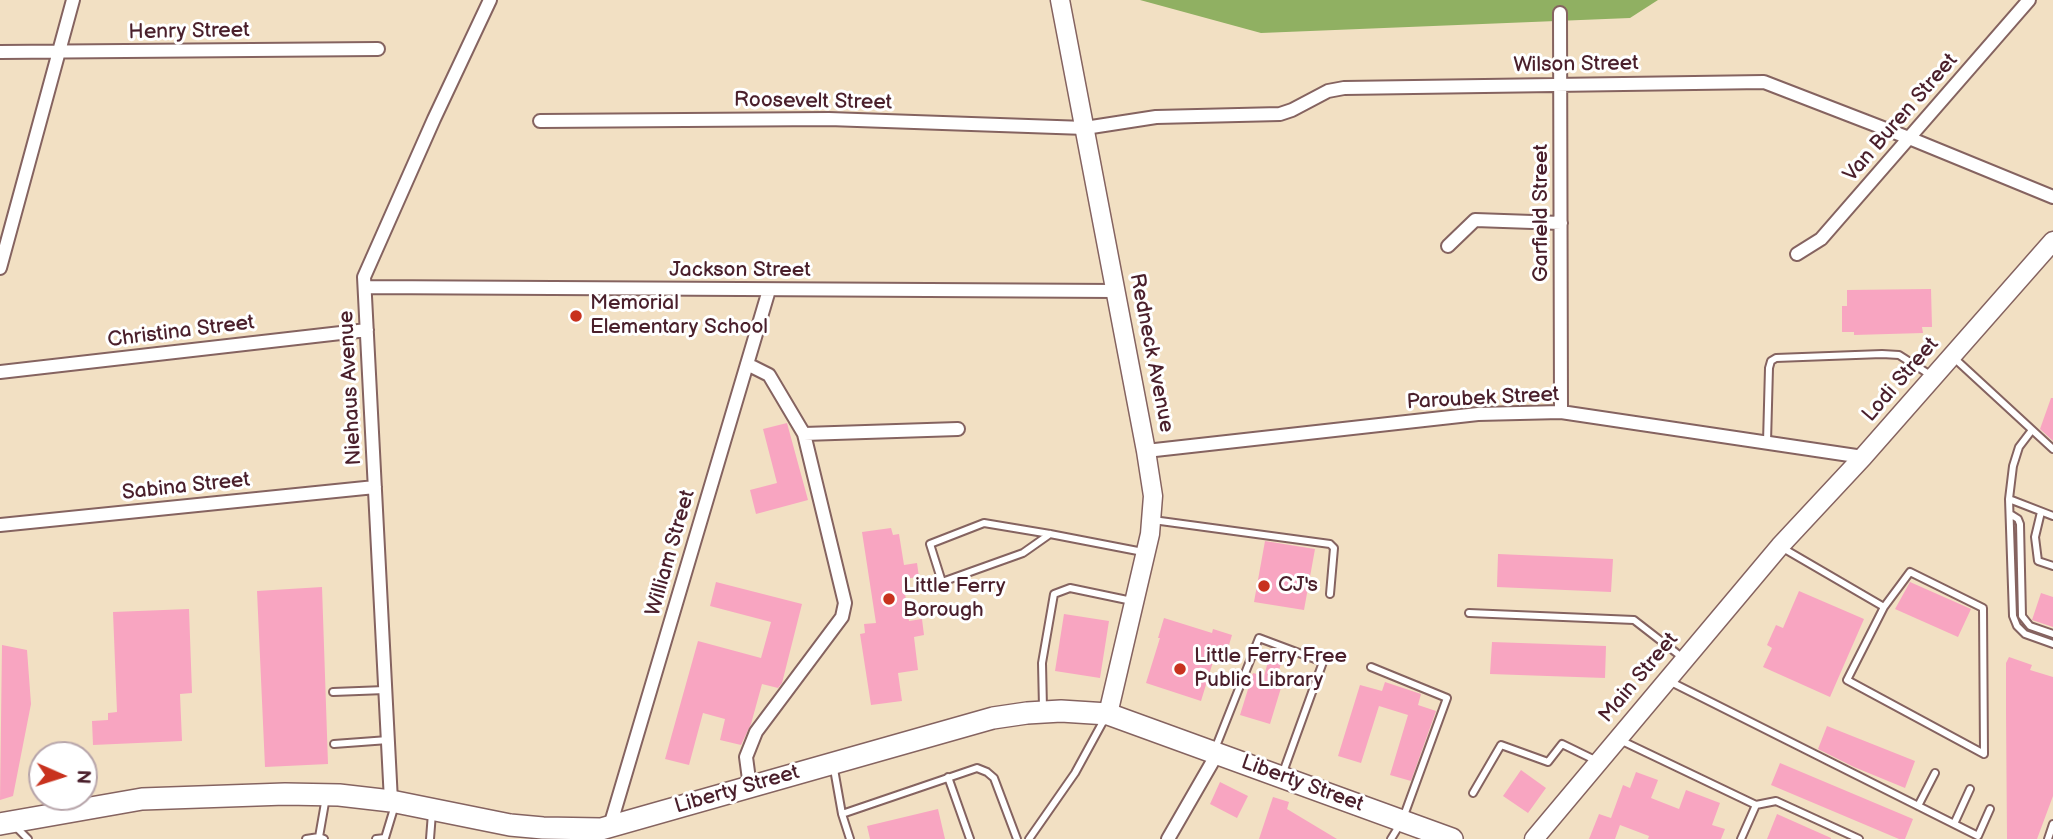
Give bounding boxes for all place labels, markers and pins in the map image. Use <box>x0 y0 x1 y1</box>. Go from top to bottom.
place label: Memorial Elementary School <box>590 291 768 341</box>
marker: Memorial Elementary School <box>568 308 584 324</box>
place label: CJ's <box>1278 573 1318 599</box>
place label: Little Ferry Borough <box>903 574 1006 624</box>
marker: CJ's <box>1256 578 1272 594</box>
marker: Little Ferry Borough <box>881 591 897 607</box>
place label: Little Ferry Free Public Library <box>1194 644 1347 694</box>
marker: Little Ferry Free Public Library <box>1172 661 1188 677</box>

